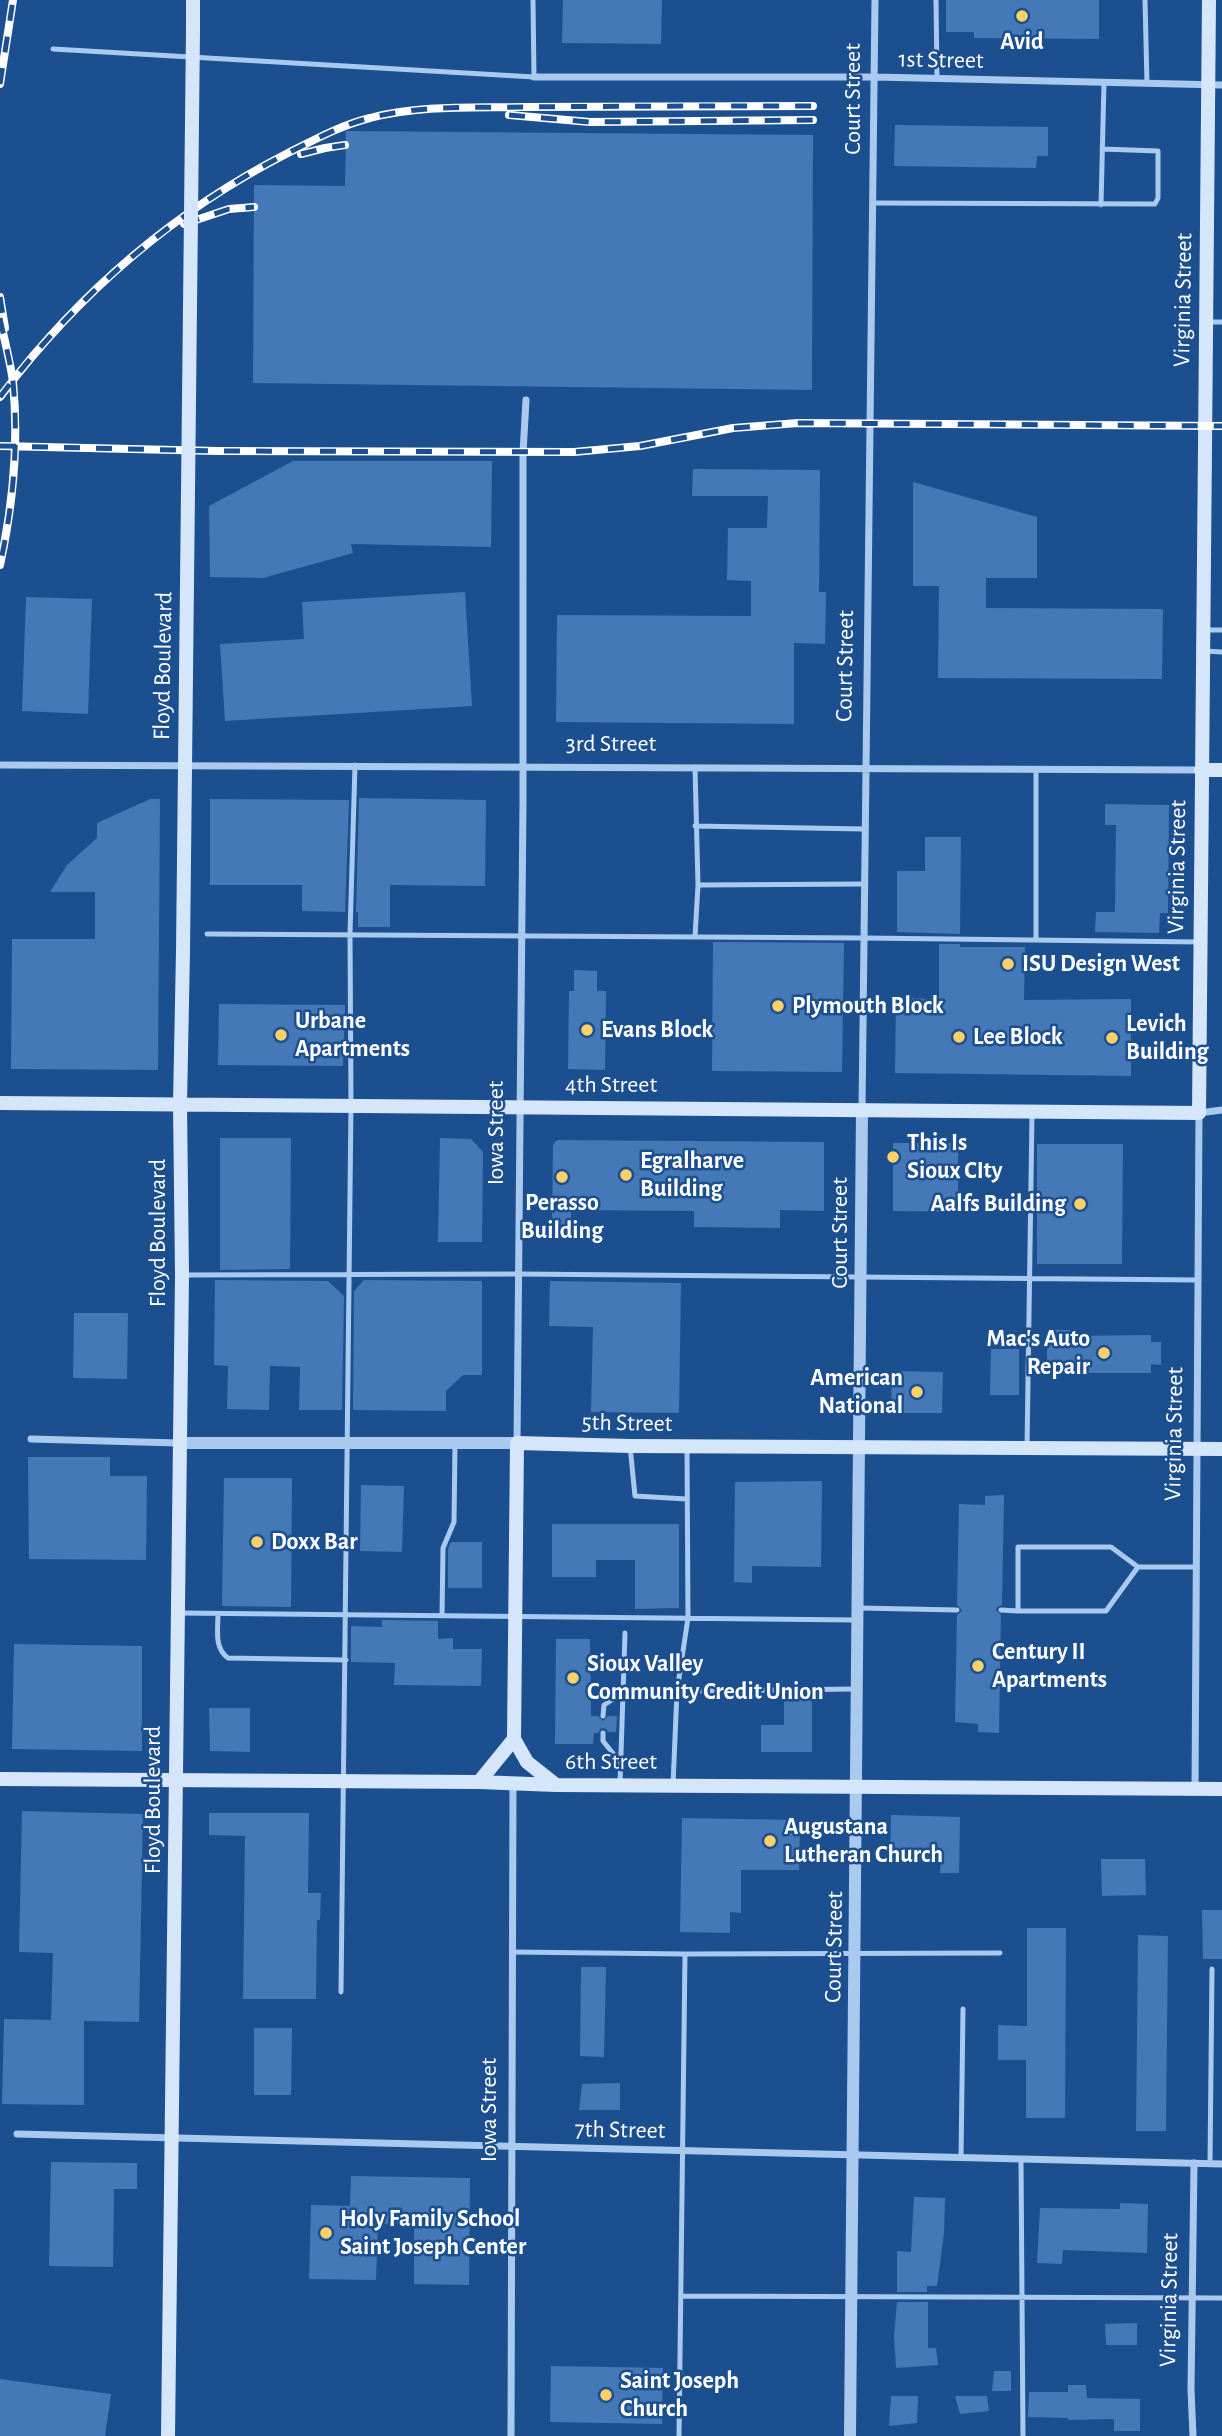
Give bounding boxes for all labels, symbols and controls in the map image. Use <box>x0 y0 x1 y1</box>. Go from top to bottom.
marker: Avid <box>1014 8 1030 24</box>
place label: Avid <box>1000 28 1044 56</box>
street label: Court Street <box>839 43 867 155</box>
street label: 1st Street <box>898 45 984 75</box>
street label: Virginia Street <box>1167 233 1199 367</box>
street label: Floyd Boulevard <box>147 592 179 740</box>
street label: Court Street <box>830 610 860 722</box>
street label: 3rd Street <box>566 730 656 758</box>
street label: Virginia Street <box>1161 800 1193 934</box>
place label: ISU Design West <box>1022 950 1180 978</box>
marker: ISU Design West <box>1000 956 1016 972</box>
place label: Plymouth Block <box>792 992 944 1020</box>
marker: Plymouth Block <box>770 998 786 1014</box>
place label: Urbane Apartments <box>295 1007 410 1063</box>
place label: Levich Building <box>1126 1010 1209 1066</box>
place label: Evans Block <box>601 1016 713 1044</box>
marker: Evans Block <box>579 1022 595 1038</box>
place label: Lee Block <box>973 1023 1063 1051</box>
marker: Urbane Apartments <box>273 1027 289 1043</box>
marker: Lee Block <box>951 1029 967 1045</box>
marker: Levich Building <box>1104 1030 1120 1046</box>
street label: 4th Street <box>565 1071 657 1099</box>
street label: Iowa Street <box>482 1081 510 1185</box>
place label: This Is Sioux CIty <box>907 1129 1002 1185</box>
place label: Egralharve Building <box>640 1147 744 1203</box>
marker: This Is Sioux CIty <box>885 1149 901 1165</box>
street label: Floyd Boulevard <box>144 1159 172 1307</box>
marker: Egralharve Building <box>618 1167 634 1183</box>
marker: Perasso Building <box>554 1169 570 1185</box>
street label: Court Street <box>826 1177 854 1289</box>
place label: Perasso Building <box>521 1189 603 1245</box>
place label: Aalfs Building <box>931 1190 1066 1218</box>
marker: Aalfs Building <box>1072 1196 1088 1212</box>
place label: Mac's Auto Repair <box>987 1325 1090 1381</box>
marker: Mac's Auto Repair <box>1096 1345 1112 1361</box>
place label: American National <box>810 1364 903 1420</box>
street label: Virginia Street <box>1158 1367 1190 1501</box>
marker: American National <box>909 1384 925 1400</box>
street label: 5th Street <box>581 1408 673 1438</box>
place label: Doxx Bar <box>271 1528 357 1556</box>
marker: Doxx Bar <box>249 1534 265 1550</box>
place label: Century II Apartments <box>992 1638 1107 1694</box>
place label: Sioux Valley Community Credit Union <box>587 1650 824 1706</box>
marker: Century II Apartments <box>970 1658 986 1674</box>
marker: Sioux Valley Community Credit Union <box>565 1670 581 1686</box>
street label: Floyd Boulevard <box>139 1726 167 1874</box>
street label: 6th Street <box>565 1748 657 1776</box>
place label: Augustana Lutheran Church <box>784 1813 943 1869</box>
marker: Augustana Lutheran Church <box>762 1833 778 1849</box>
street label: Court Street <box>819 1891 849 2003</box>
street label: Iowa Street <box>475 2058 503 2162</box>
street label: 7th Street <box>574 2115 666 2145</box>
place label: Holy Family School Saint Joseph Center <box>340 2205 526 2261</box>
marker: Holy Family School Saint Joseph Center <box>318 2225 334 2241</box>
street label: Virginia Street <box>1153 2233 1185 2367</box>
place label: Saint Joseph Church <box>620 2367 739 2423</box>
marker: Saint Joseph Church <box>598 2387 614 2403</box>

